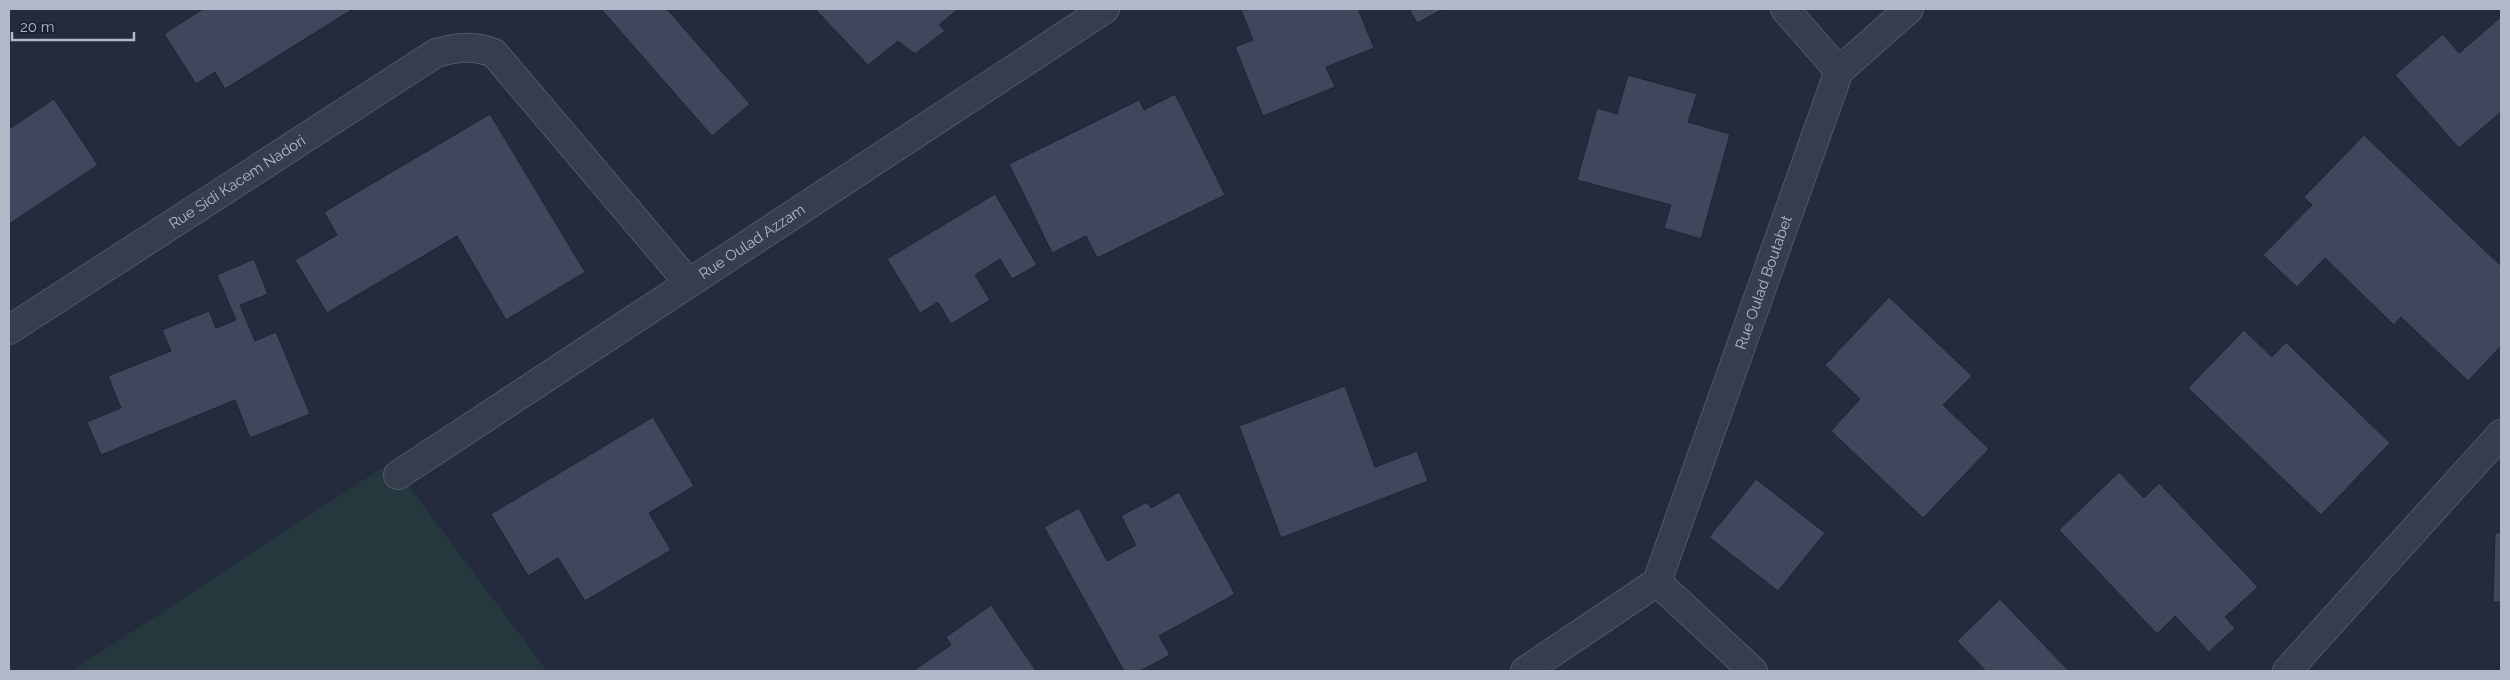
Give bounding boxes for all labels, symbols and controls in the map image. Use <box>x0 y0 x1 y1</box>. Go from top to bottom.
scale bar <box>12 10 135 42</box>
text: 20 m <box>20 18 55 36</box>
street label: Rue Sidi Kacem Nadori <box>166 131 309 233</box>
street label: Rue Oulad Azzam <box>696 200 808 283</box>
street label: Rue Oulad Boutabet <box>1732 213 1796 352</box>

